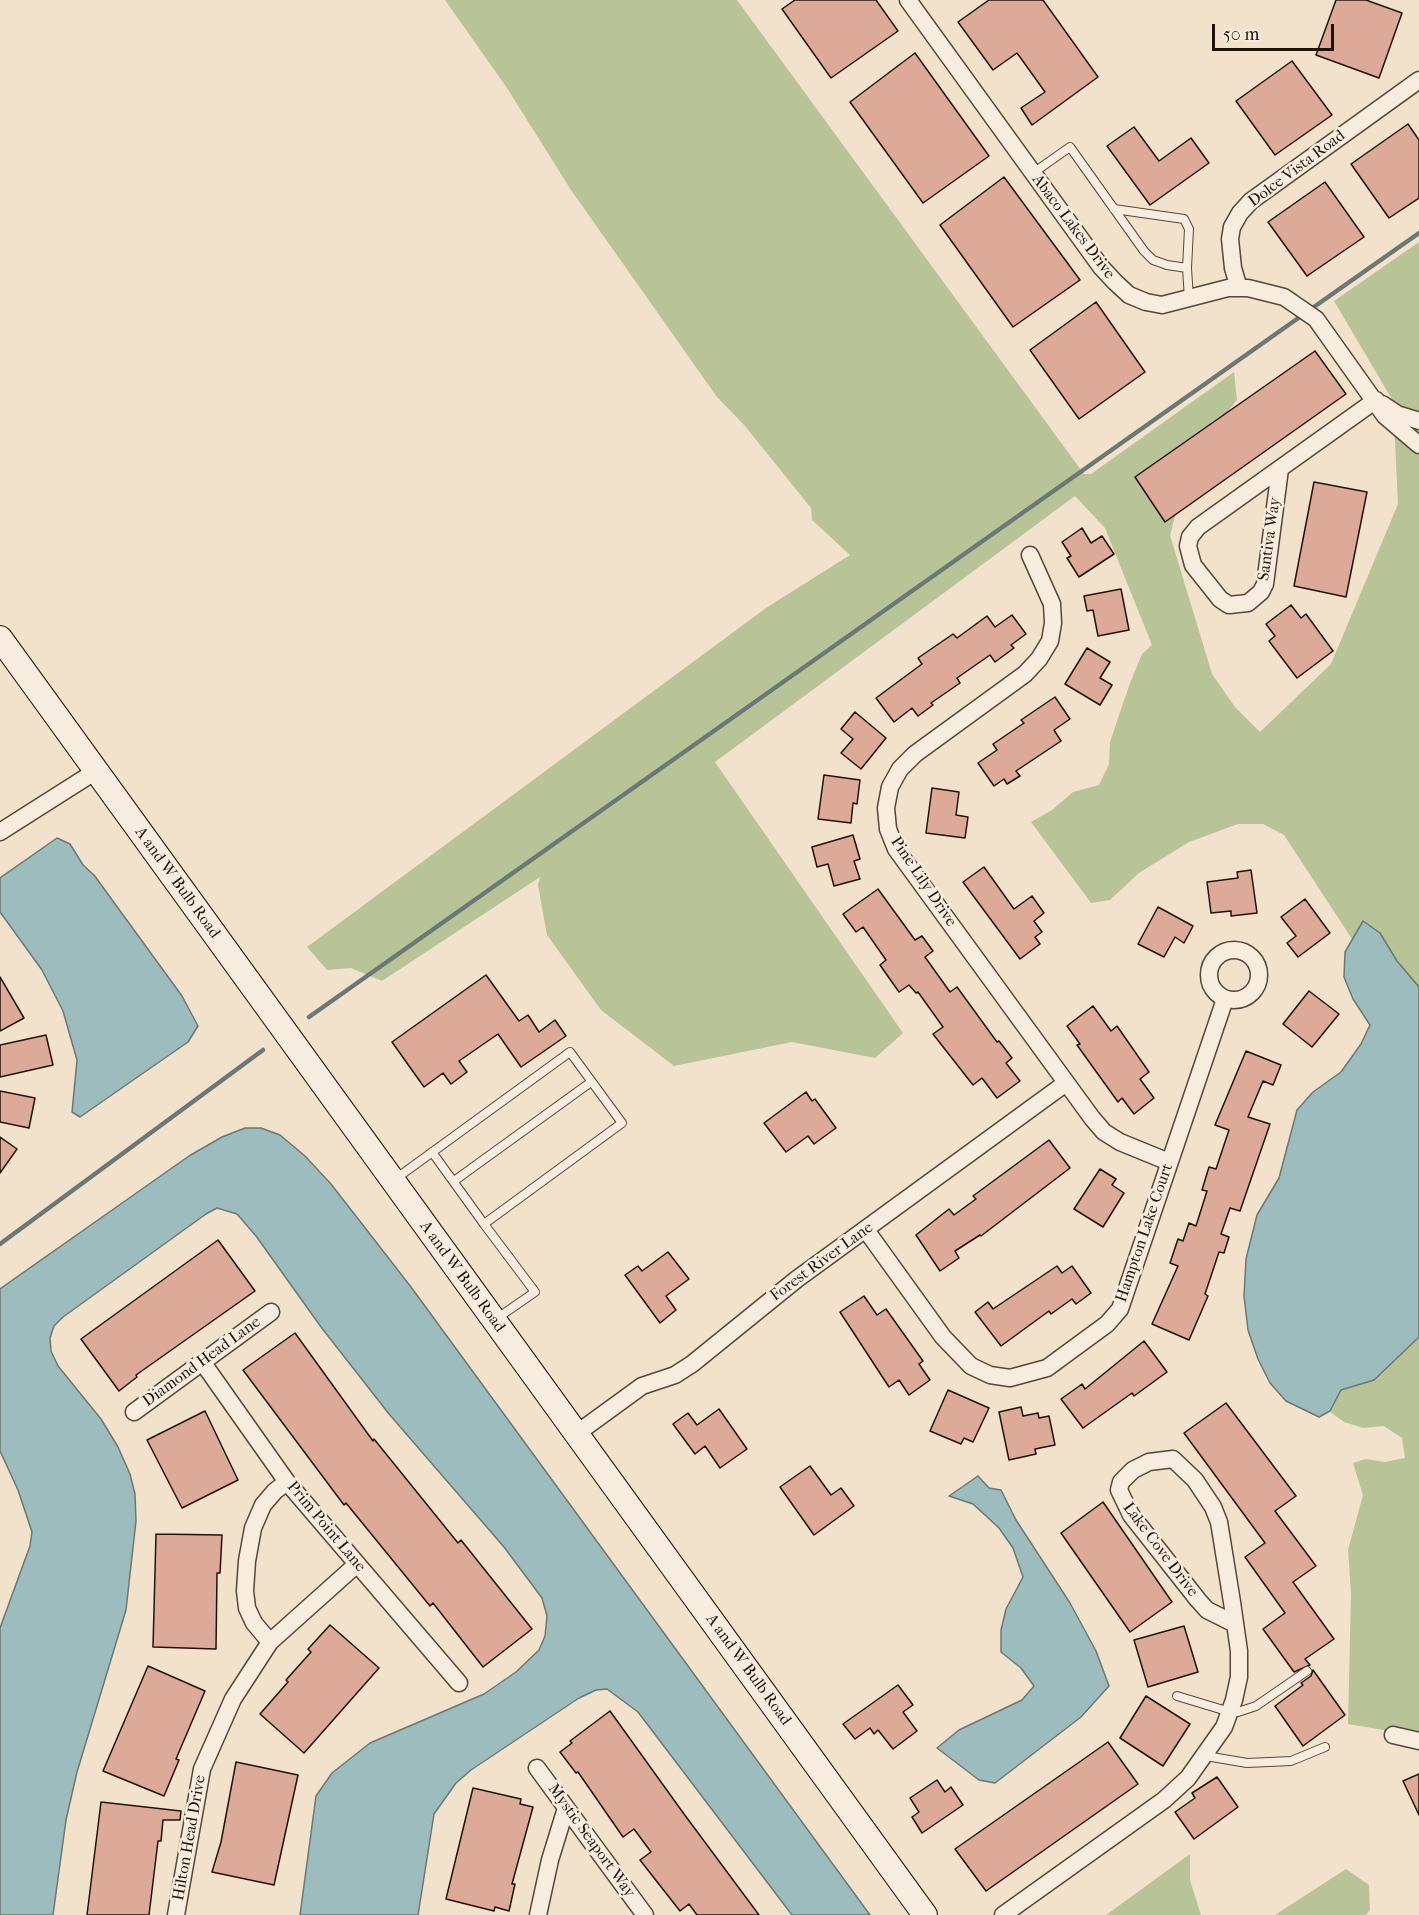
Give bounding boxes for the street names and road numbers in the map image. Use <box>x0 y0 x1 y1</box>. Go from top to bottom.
street label: Dolce Vista Road <box>1245 126 1349 212</box>
street label: Abaco Lakes Drive <box>1027 171 1119 283</box>
street label: Santiva Way <box>1255 496 1285 582</box>
street label: A and W Bulb Road <box>130 824 224 942</box>
street label: Pine Lily Drive <box>886 833 960 931</box>
street label: Hampton Lake Court <box>1112 1161 1178 1305</box>
street label: A and W Bulb Road <box>415 1218 509 1336</box>
street label: Forest River Lane <box>767 1218 877 1306</box>
street label: Diamond Head Lane <box>139 1313 265 1411</box>
street label: Prim Point Lane <box>282 1478 370 1576</box>
street label: Lake Cove Drive <box>1118 1499 1202 1601</box>
street label: A and W Bulb Road <box>701 1611 795 1729</box>
street label: Hilton Head Drive <box>170 1774 210 1902</box>
street label: Mystic Seaport Way <box>543 1780 639 1902</box>

